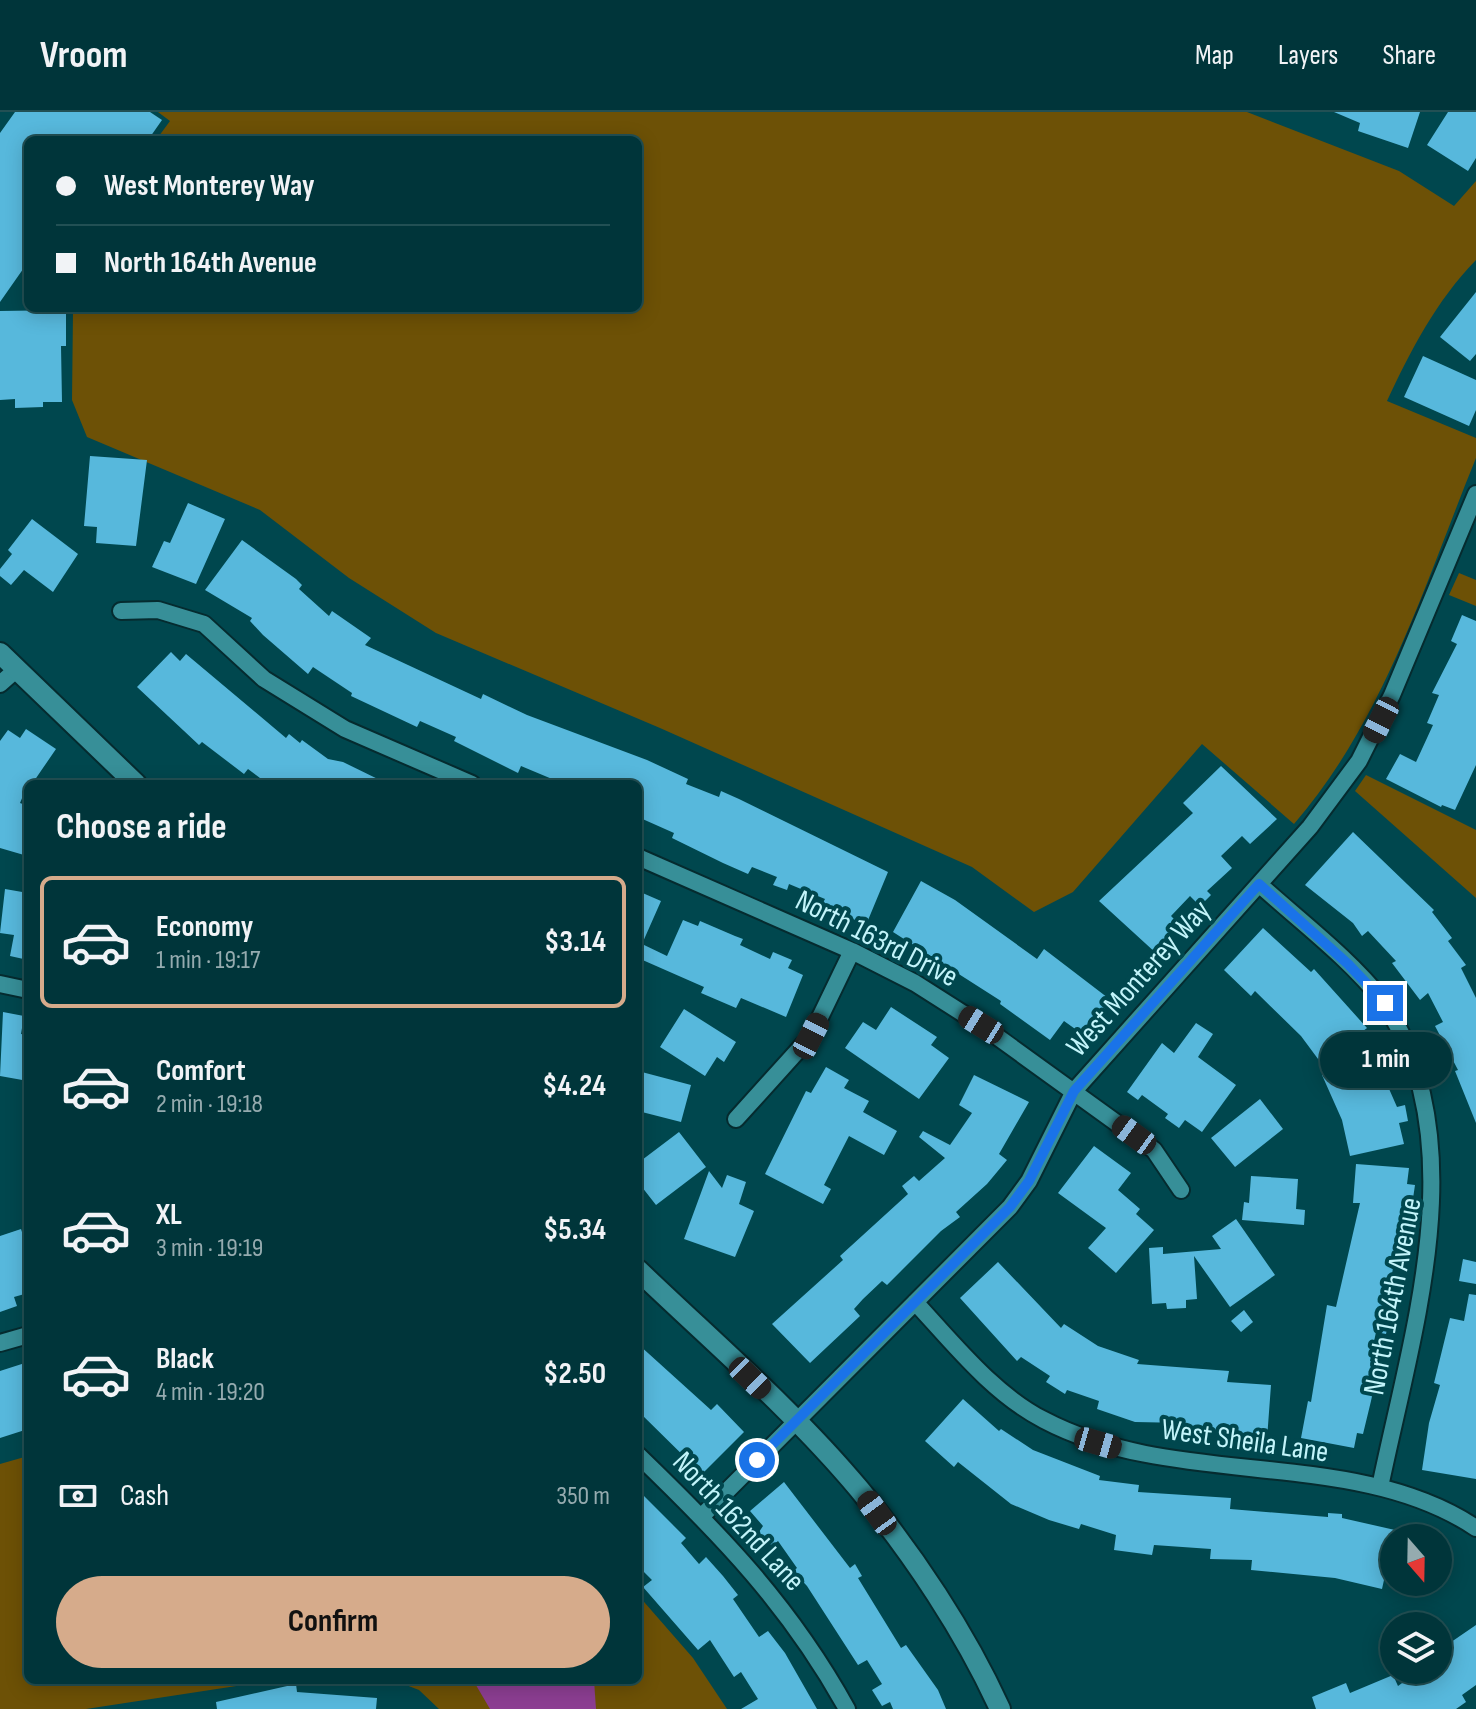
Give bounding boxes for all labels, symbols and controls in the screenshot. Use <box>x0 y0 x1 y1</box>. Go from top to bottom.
text: Vroom <box>40 33 127 78</box>
text: Map <box>1195 39 1234 72</box>
text: Layers <box>1278 39 1338 72</box>
text: Share <box>1382 39 1436 72</box>
text: West Monterey Way <box>104 168 315 204</box>
text: North 164th Avenue <box>104 245 317 281</box>
car <box>1359 693 1403 747</box>
text: Choose a ride <box>56 806 227 849</box>
street label: North 163rd Drive <box>789 883 964 995</box>
street label: West Monterey Way <box>1059 893 1219 1064</box>
icon: car <box>60 906 132 978</box>
text: Economy <box>156 909 253 945</box>
text: $3.14 <box>544 924 606 960</box>
text: 1 min · 19:17 <box>156 945 260 976</box>
route end <box>1367 985 1403 1021</box>
car <box>954 1002 1008 1048</box>
car <box>789 1009 833 1063</box>
callout: 1 min <box>1319 1031 1451 1087</box>
text: 1 min <box>1362 1044 1410 1075</box>
icon: car <box>60 1050 132 1122</box>
text: Comfort <box>156 1053 246 1089</box>
text: $4.24 <box>542 1068 606 1104</box>
text: 2 min · 19:18 <box>156 1089 263 1120</box>
car <box>1108 1111 1160 1159</box>
icon: car <box>60 1194 132 1266</box>
street label: North 164th Avenue <box>1356 1194 1430 1398</box>
text: XL <box>156 1197 182 1233</box>
text: $5.34 <box>543 1212 606 1248</box>
text: 3 min · 19:19 <box>156 1233 263 1264</box>
icon: car <box>60 1338 132 1410</box>
text: Black <box>156 1341 214 1377</box>
car <box>724 1353 776 1403</box>
text: $2.50 <box>543 1356 606 1392</box>
text: 4 min · 19:20 <box>156 1377 265 1408</box>
street label: West Sheila Lane <box>1159 1411 1331 1471</box>
car <box>1072 1425 1124 1461</box>
route start <box>739 1442 775 1478</box>
street label: North 162nd Lane <box>665 1445 812 1599</box>
icon: cash <box>56 1474 100 1518</box>
text: Cash <box>120 1478 169 1514</box>
text: 350 m <box>556 1481 610 1512</box>
car <box>853 1487 901 1539</box>
north arrow <box>1380 1524 1452 1596</box>
map controls <box>1380 1524 1452 1684</box>
button: Confirm <box>56 1576 610 1668</box>
button: layers <box>1380 1612 1452 1684</box>

